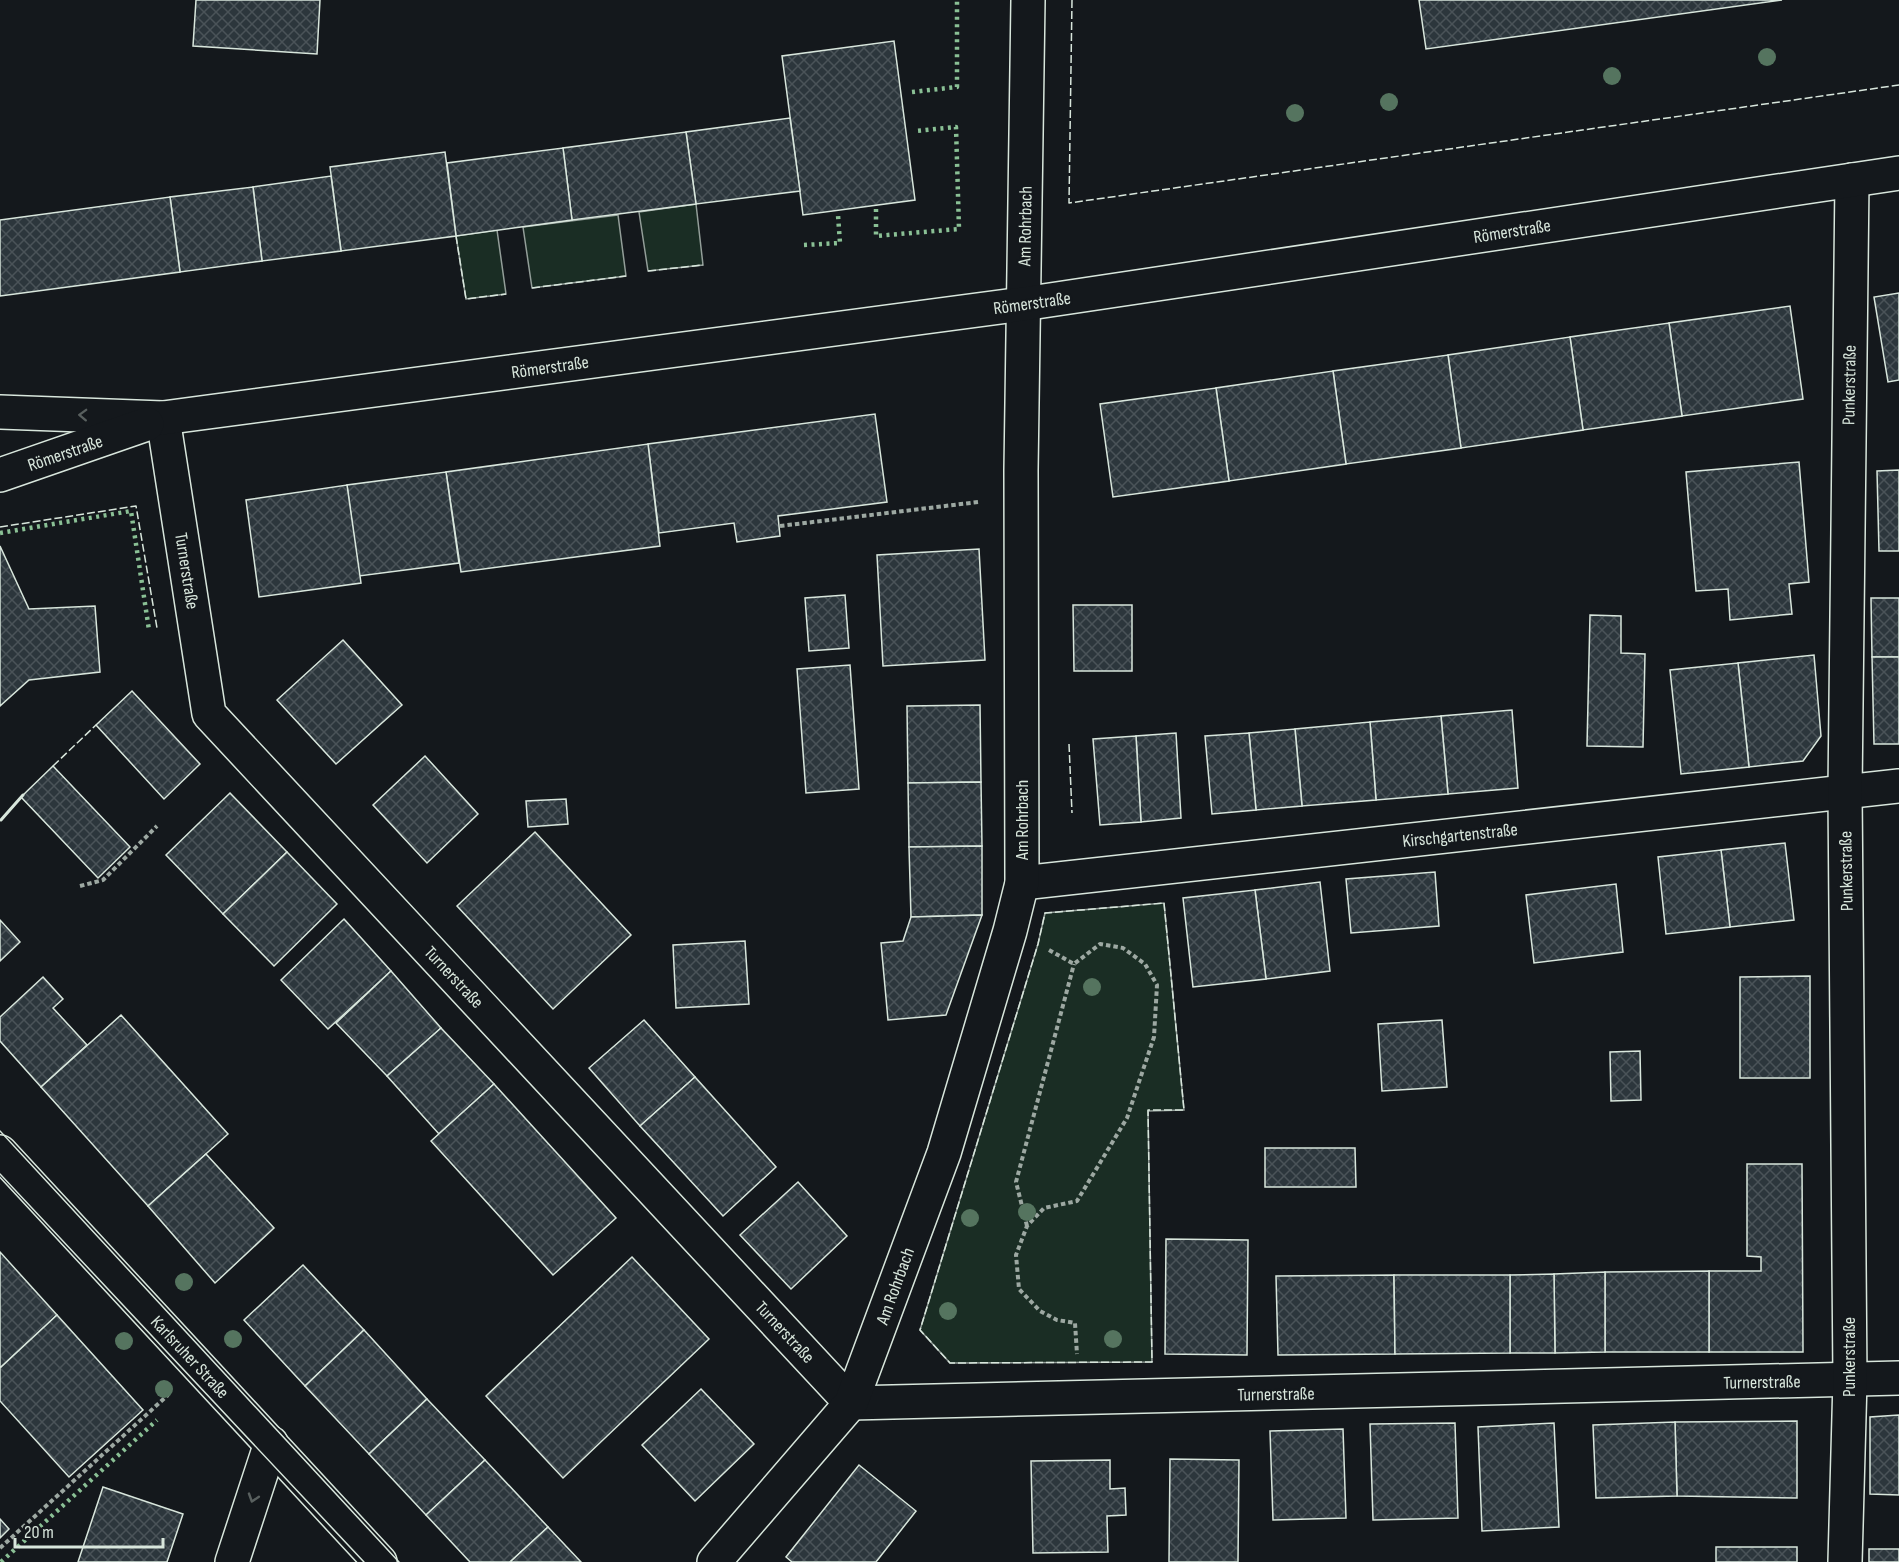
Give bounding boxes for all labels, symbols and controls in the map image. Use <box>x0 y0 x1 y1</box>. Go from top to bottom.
street label: Am Rohrbach <box>1014 186 1037 267</box>
street label: Römerstraße <box>1472 215 1552 248</box>
street label: Römerstraße <box>992 288 1072 319</box>
street label: Punkerstraße <box>1838 345 1861 425</box>
street label: Römerstraße <box>510 352 590 383</box>
one-way arrow <box>79 409 88 422</box>
street label: Römerstraße <box>25 431 105 476</box>
street label: Turnerstraße <box>170 531 203 611</box>
street label: Am Rohrbach <box>1012 780 1033 861</box>
street label: Kirschgartenstraße <box>1401 819 1519 852</box>
street label: Punkerstraße <box>1835 831 1858 911</box>
street label: Turnerstraße <box>420 942 488 1013</box>
street label: Am Rohrbach <box>872 1245 919 1328</box>
street label: Turnerstraße <box>751 1297 819 1368</box>
street label: Karlsruher Straße <box>146 1312 233 1403</box>
street label: Punkerstraße <box>1839 1317 1860 1397</box>
street label: Turnerstraße <box>1723 1371 1801 1394</box>
street label: Turnerstraße <box>1237 1383 1315 1406</box>
one-way arrow <box>248 1492 260 1503</box>
scale bar <box>15 1511 164 1549</box>
text: 20 m <box>24 1522 54 1543</box>

